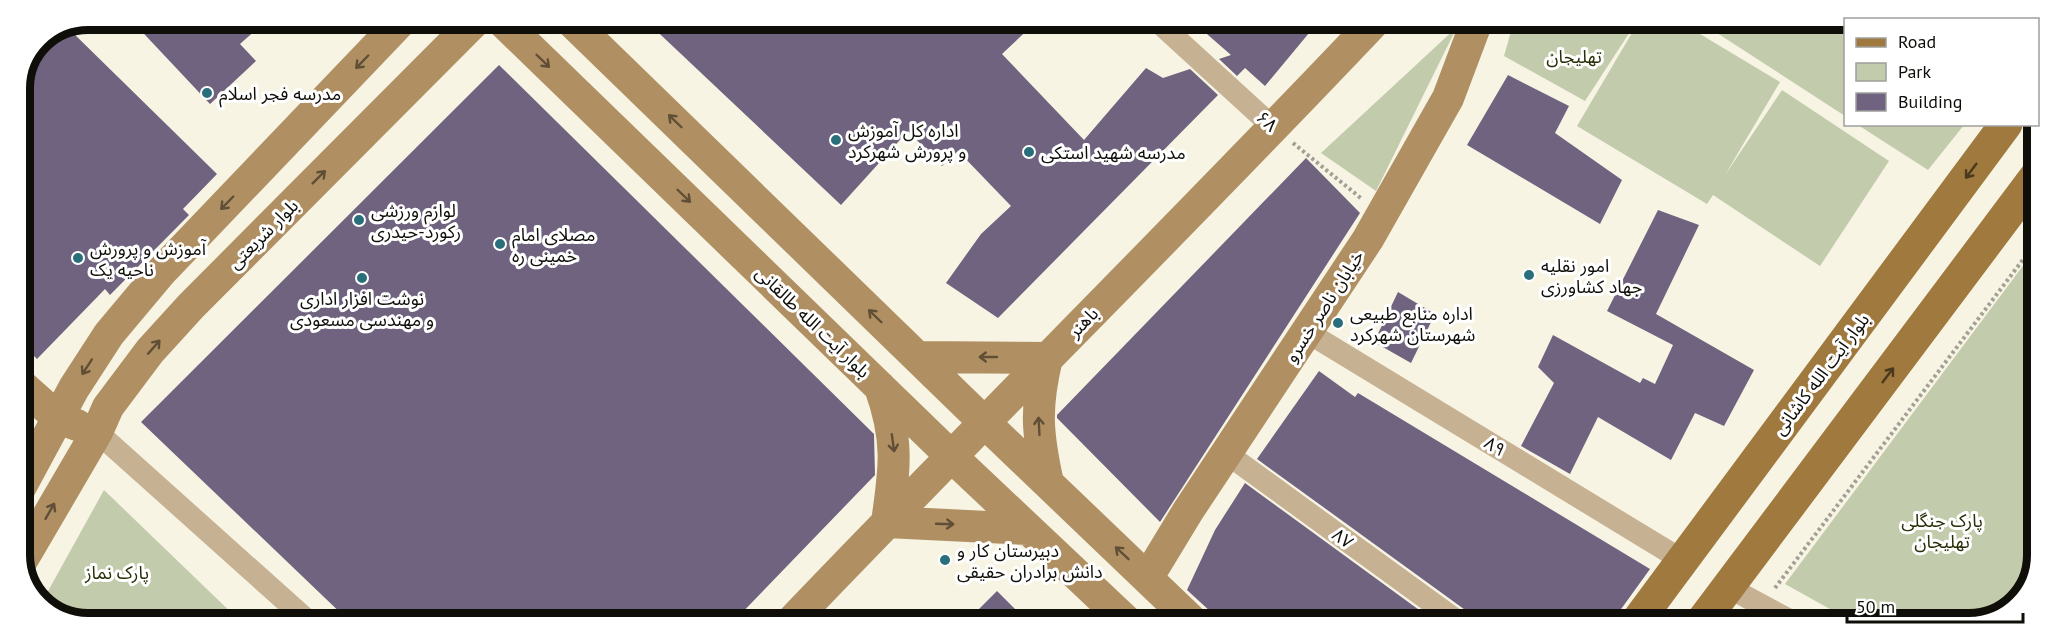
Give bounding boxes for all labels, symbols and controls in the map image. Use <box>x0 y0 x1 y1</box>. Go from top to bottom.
legend <box>1844 18 2039 126</box>
text: Road <box>1898 30 1936 53</box>
park label: تهلیجان <box>1546 45 1602 68</box>
one-way arrow <box>536 53 551 68</box>
one-way arrow <box>355 55 369 70</box>
text: Park <box>1898 60 1931 83</box>
place label: مدرسه فجر اسلام <box>219 82 341 108</box>
marker: مدرسه فجر اسلام <box>200 86 214 100</box>
text: Building <box>1898 90 1962 113</box>
street label: ۶۸ <box>1252 106 1282 136</box>
one-way arrow <box>667 114 682 129</box>
place label: اداره کل آموزش و پرورش شهرکرد <box>848 119 966 163</box>
marker: اداره کل آموزش و پرورش شهرکرد <box>829 133 843 147</box>
place label: مدرسه شهید استکی <box>1041 141 1186 164</box>
marker: مدرسه شهید استکی <box>1022 145 1036 159</box>
one-way arrow <box>1965 163 1977 179</box>
one-way arrow <box>312 170 327 185</box>
one-way arrow <box>676 189 691 203</box>
street label: بلوار شریعتی <box>223 194 303 274</box>
one-way arrow <box>220 195 234 210</box>
place label: لوازم ورزشی رکورد-حیدری <box>371 199 461 243</box>
marker: لوازم ورزشی رکورد-حیدری <box>352 213 366 227</box>
place label: مصلای امام خمینی ره <box>512 223 595 267</box>
place label: آموزش و پرورش ناحیه یک <box>90 237 207 281</box>
marker: مصلای امام خمینی ره <box>493 237 507 251</box>
street label: خیابان ناصر خسرو <box>1279 246 1369 366</box>
marker: آموزش و پرورش ناحیه یک <box>71 251 85 265</box>
place label: امور نقلیه جهاد کشاورزی <box>1541 254 1642 298</box>
street label: بلوار آیت الله طالقانی <box>751 261 875 383</box>
marker: امور نقلیه جهاد کشاورزی <box>1522 268 1536 282</box>
marker: نوشت افزار اداری و مهندسی مسعودی <box>355 271 369 285</box>
place label: نوشت افزار اداری و مهندسی مسعودی <box>290 287 434 331</box>
street label: باهنر <box>1062 302 1103 343</box>
place label: اداره منابع طبیعی شهرستان شهرکرد <box>1350 302 1475 346</box>
one-way arrow <box>867 309 882 323</box>
street label: بلوار آیت الله کاشانی <box>1768 309 1874 439</box>
marker: اداره منابع طبیعی شهرستان شهرکرد <box>1331 316 1345 330</box>
one-way arrow <box>147 340 161 355</box>
one-way arrow <box>979 351 999 363</box>
one-way arrow <box>81 358 93 375</box>
one-way arrow <box>1881 367 1894 383</box>
one-way arrow <box>1033 416 1044 436</box>
street label: ۸۹ <box>1480 431 1510 461</box>
one-way arrow <box>888 432 899 452</box>
one-way arrow <box>45 503 57 520</box>
park label: پارک جنگلی تهلیجان <box>1901 509 1983 553</box>
one-way arrow <box>935 518 955 530</box>
street label: ۸۷ <box>1328 523 1358 553</box>
place label: دبیرستان کار و دانش برادران حقیقی <box>957 539 1103 583</box>
one-way arrow <box>1114 546 1129 560</box>
marker: دبیرستان کار و دانش برادران حقیقی <box>938 553 952 567</box>
park label: پارک نماز <box>84 561 149 584</box>
scale bar <box>1847 586 2022 624</box>
text: 50 m <box>1856 595 1895 618</box>

